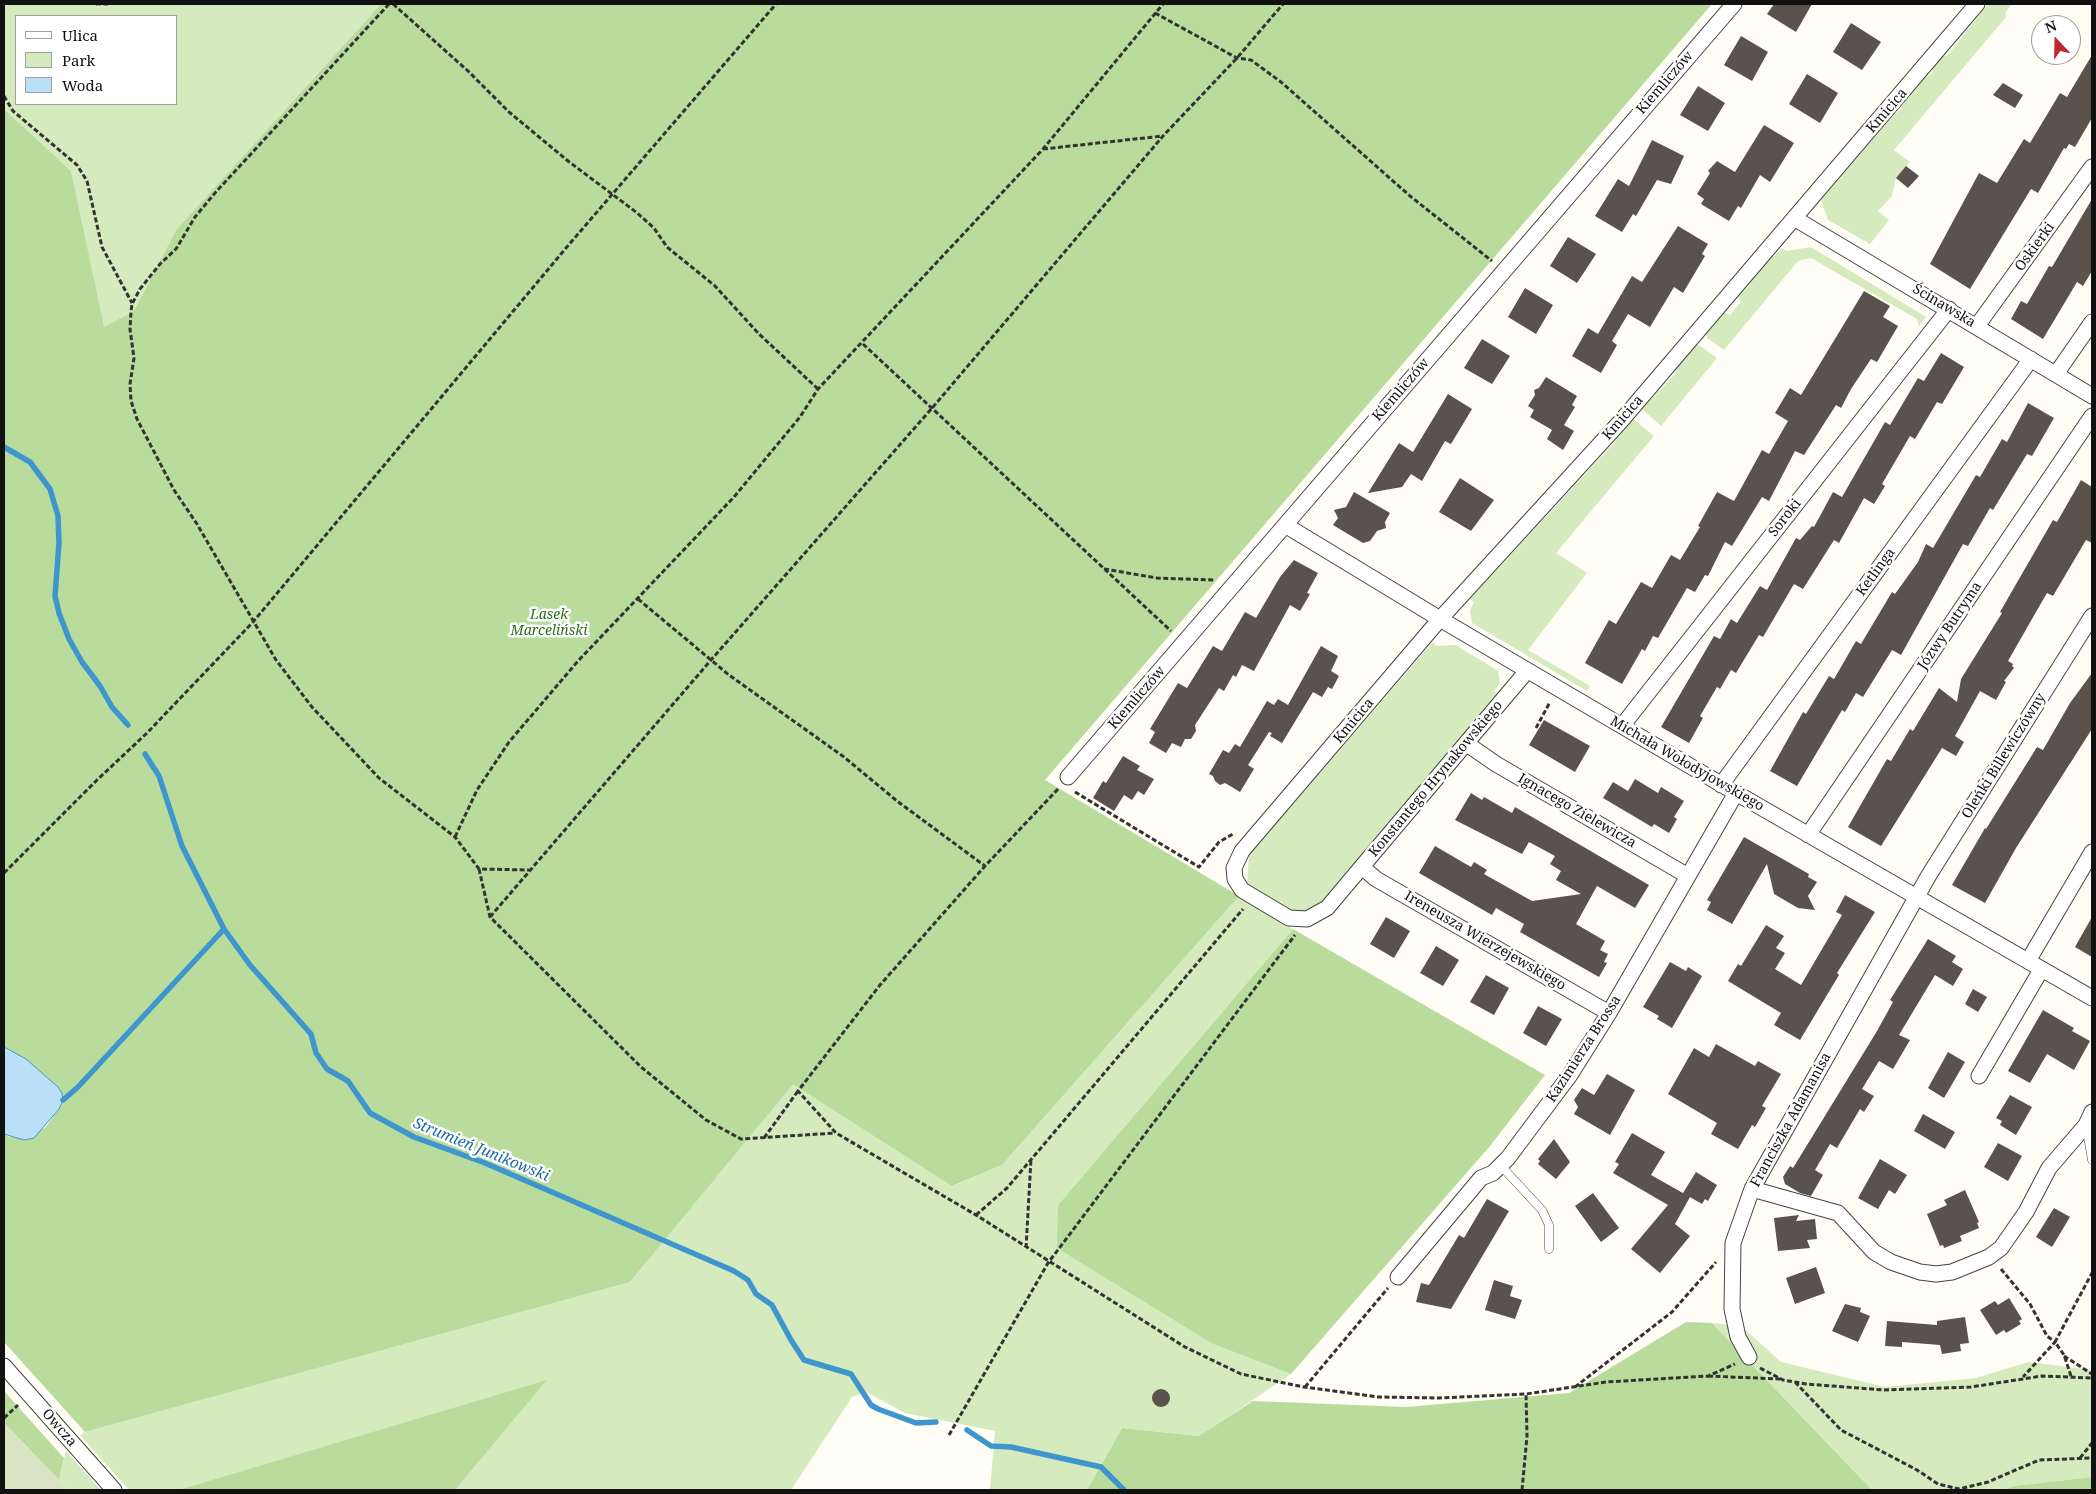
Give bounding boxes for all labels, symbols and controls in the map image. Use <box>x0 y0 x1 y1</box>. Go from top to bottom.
legend <box>15 15 178 105</box>
north arrow <box>2031 15 2081 65</box>
text: N <box>2042 16 2059 37</box>
text: Ulica <box>62 25 98 45</box>
street label: Kiemliczów <box>1633 48 1697 118</box>
text: Park <box>62 50 95 70</box>
text: Woda <box>62 75 103 95</box>
street label: Kmicica <box>1863 85 1911 137</box>
street label: Oskierki <box>2012 219 2058 275</box>
street label: Ścinawska <box>1910 281 1978 331</box>
street label: Kiemliczów <box>1369 355 1433 425</box>
street label: Kmicica <box>1599 392 1647 444</box>
street label: Soroki <box>1765 496 1805 540</box>
street label: Ketlinga <box>1853 545 1899 599</box>
street label: Józwy Butryma <box>1914 579 1986 673</box>
park label: Lasek Marceliński <box>511 607 587 640</box>
street label: Kiemliczów <box>1105 663 1169 733</box>
street label: Oleńki Billewiczówny <box>1959 690 2049 822</box>
street label: Kmicica <box>1330 695 1378 747</box>
street label: Konstantego Hrynakowskiego <box>1366 697 1506 861</box>
street label: Michała Wołodyjowskiego <box>1607 713 1767 815</box>
street label: Ignacego Zielewicza <box>1515 770 1639 852</box>
street label: Ireneusza Wierzejewskiego <box>1401 888 1569 994</box>
street label: Kazimierza Brossa <box>1543 992 1625 1106</box>
street label: Franciszka Adamanisa <box>1747 1050 1835 1190</box>
water label: Strumień Junikowski <box>410 1114 552 1186</box>
street label: Owcza <box>38 1406 80 1450</box>

